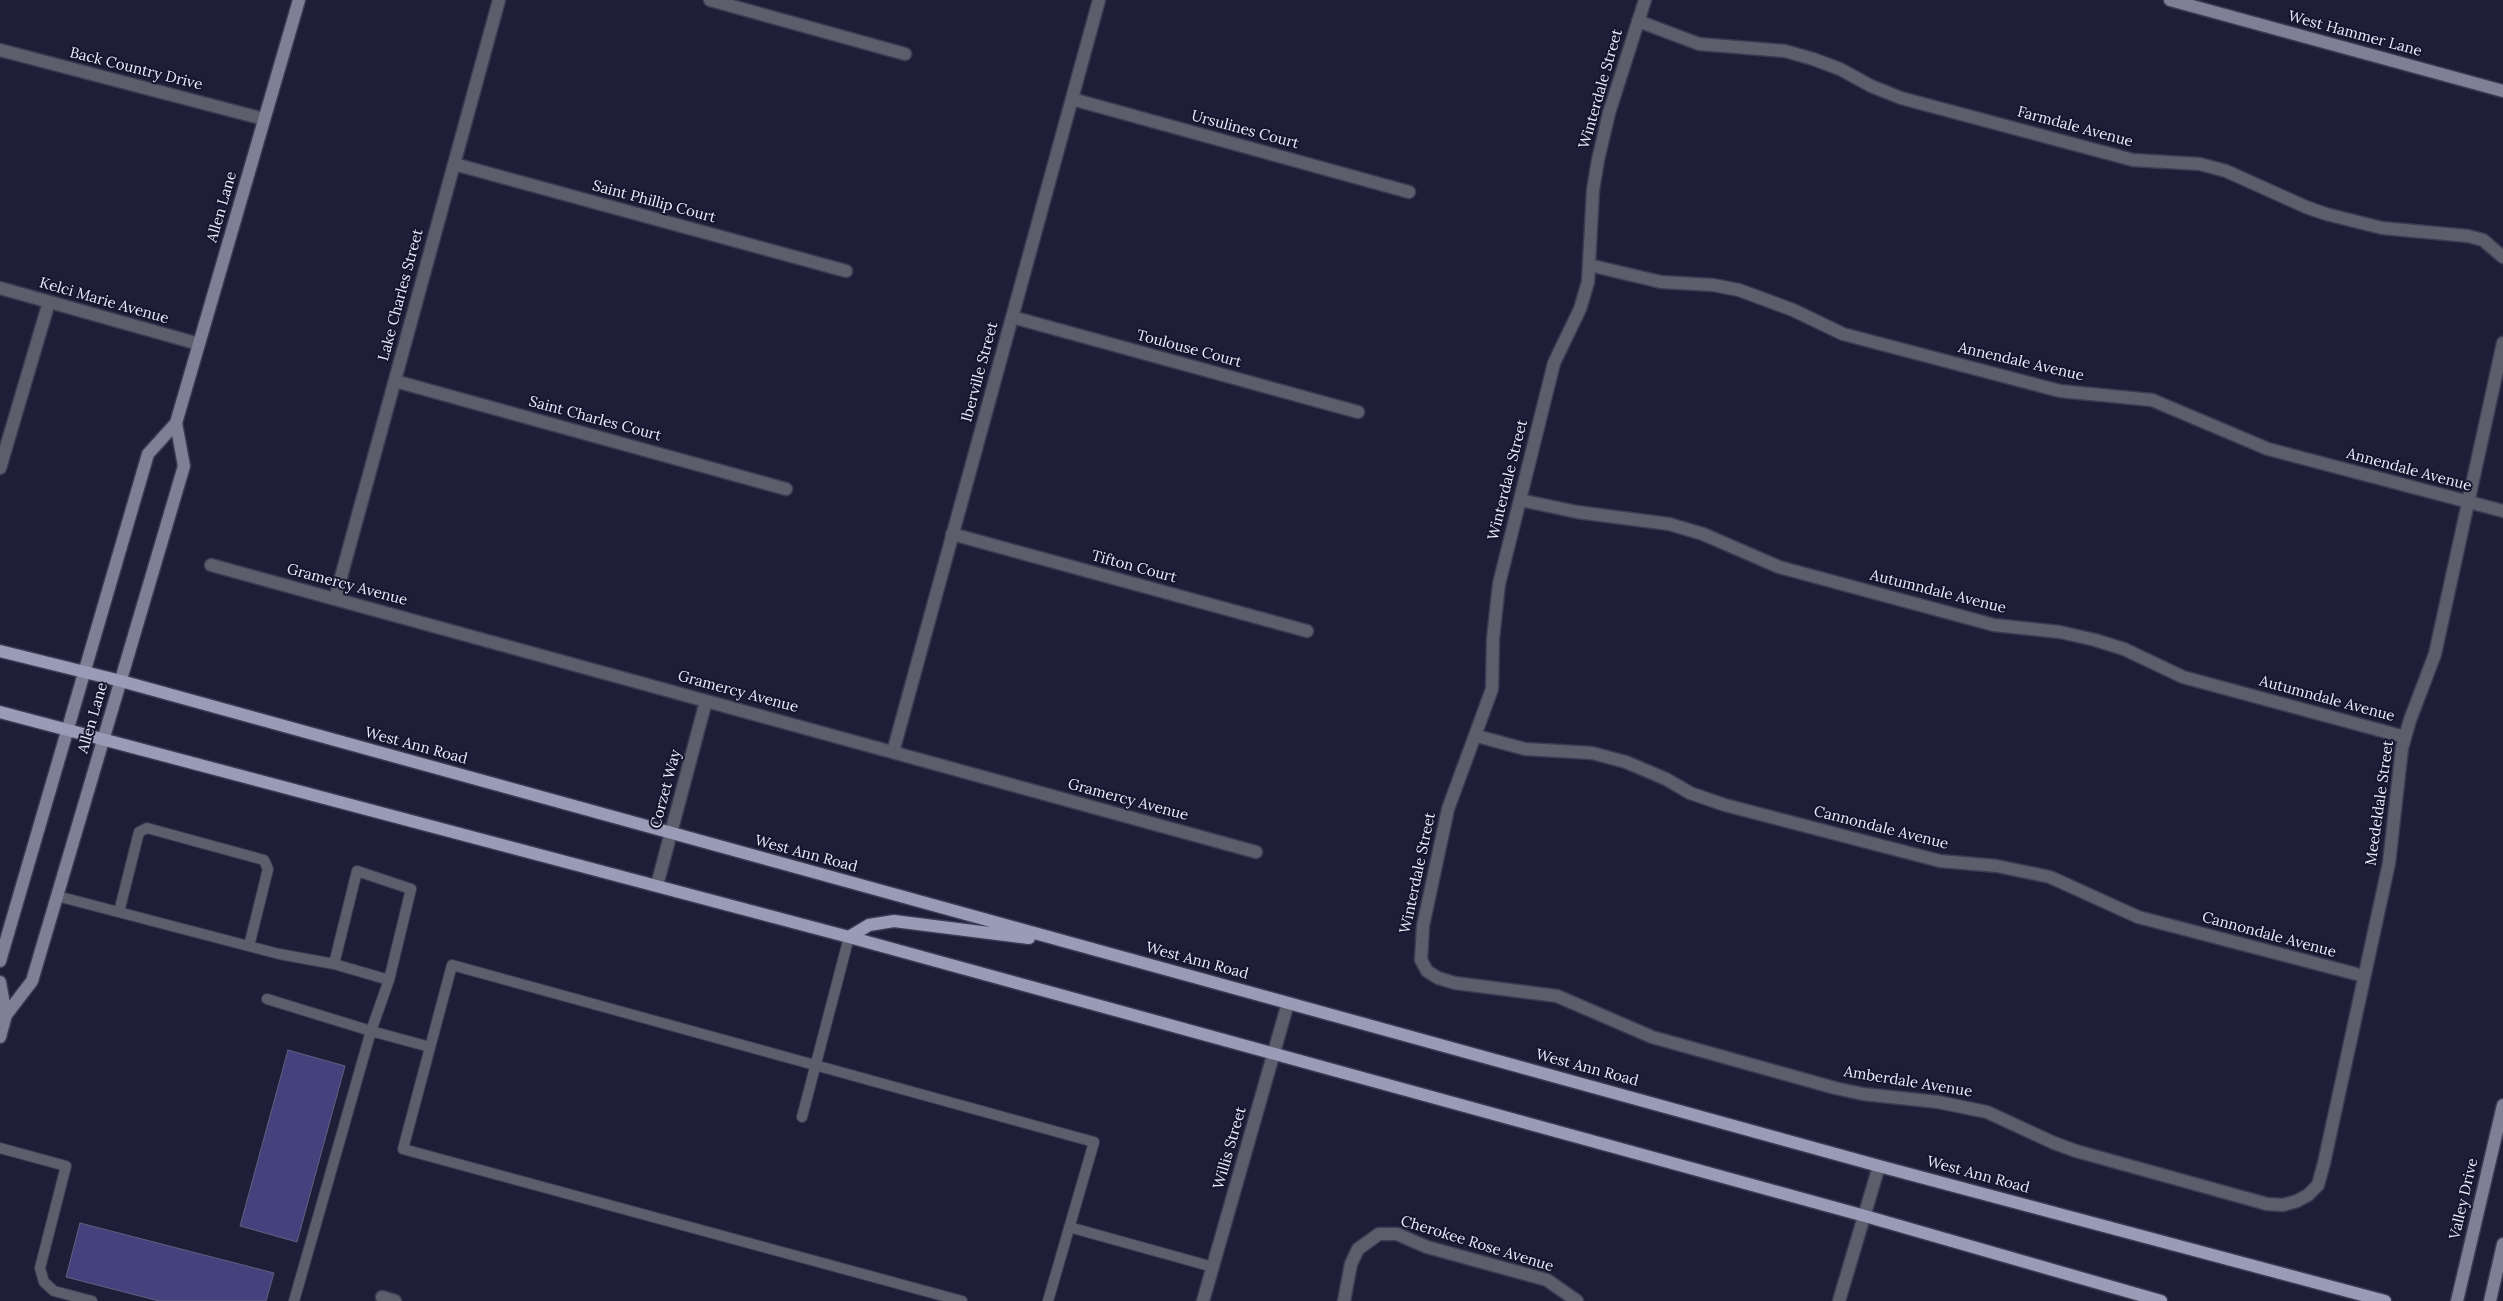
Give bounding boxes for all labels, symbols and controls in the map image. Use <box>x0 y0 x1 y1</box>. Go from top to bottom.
street label: West Hammer Lane <box>2286 7 2424 61</box>
street label: Winterdale Street <box>1575 27 1627 151</box>
street label: Back Country Drive <box>68 44 204 94</box>
street label: Farmdale Avenue <box>2015 103 2135 151</box>
street label: Ursulines Court <box>1189 107 1301 153</box>
street label: Allen Lane <box>203 170 241 244</box>
street label: Saint Phillip Court <box>590 177 718 227</box>
street label: Lake Charles Street <box>375 227 427 363</box>
street label: Kelci Marie Avenue <box>37 274 171 328</box>
street label: Iberville Street <box>958 320 1002 424</box>
street label: Toulouse Court <box>1134 326 1244 372</box>
street label: Annendale Avenue <box>1956 339 2086 385</box>
street label: Saint Charles Court <box>527 393 663 445</box>
street label: Winterdale Street <box>1484 418 1532 542</box>
street label: Annendale Avenue <box>2345 445 2473 495</box>
street label: Tifton Court <box>1090 547 1178 587</box>
street label: Gramercy Avenue <box>285 560 409 610</box>
street label: Autumndale Avenue <box>1868 566 2008 618</box>
street label: Gramercy Avenue <box>676 667 800 717</box>
street label: Autumndale Avenue <box>2257 672 2397 726</box>
street label: Allen Lane <box>74 681 112 755</box>
street label: West Ann Road <box>363 724 469 768</box>
street label: Meedeldale Street <box>2362 739 2398 867</box>
street label: Corzet Way <box>647 748 685 830</box>
street label: Gramercy Avenue <box>1066 775 1190 825</box>
street label: Cannondale Avenue <box>1812 803 1950 853</box>
street label: Winterdale Street <box>1396 811 1440 935</box>
street label: West Ann Road <box>753 832 859 876</box>
street label: Cannondale Avenue <box>2200 908 2338 962</box>
street label: West Ann Road <box>1144 939 1250 983</box>
street label: West Ann Road <box>1534 1046 1640 1090</box>
street label: Amberdale Avenue <box>1842 1063 1974 1101</box>
street label: Willis Street <box>1210 1105 1250 1191</box>
street label: West Ann Road <box>1925 1153 2031 1197</box>
street label: Valley Drive <box>2446 1157 2482 1241</box>
street label: Cherokee Rose Avenue <box>1398 1212 1556 1276</box>

